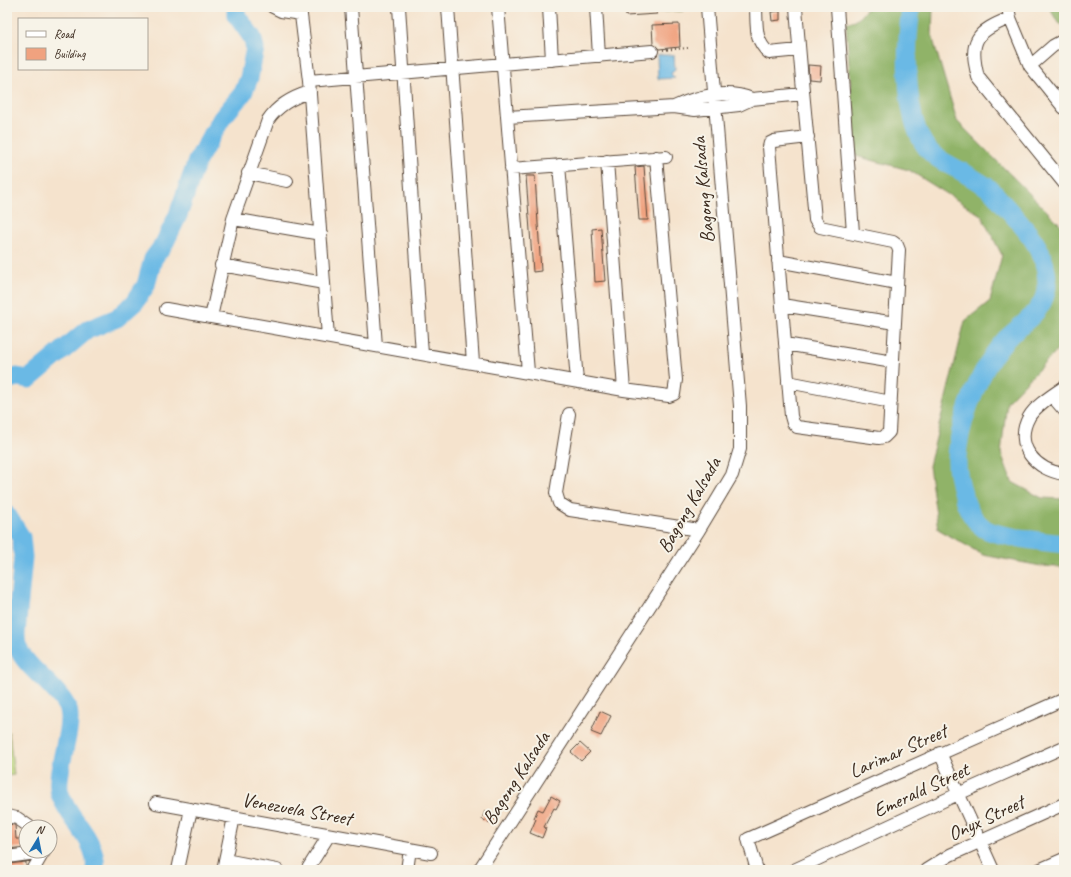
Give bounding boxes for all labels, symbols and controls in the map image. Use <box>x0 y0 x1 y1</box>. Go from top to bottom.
legend <box>18 18 148 70</box>
text: Road <box>54 26 76 42</box>
text: Building <box>54 46 86 62</box>
street label: Bagong Kalsada <box>686 134 720 244</box>
street label: Bagong Kalsada <box>652 451 727 557</box>
street label: Larimar Street <box>845 717 954 784</box>
street label: Bagong Kalsada <box>477 725 557 829</box>
street label: Emerald Street <box>869 756 975 823</box>
street label: Venezuela Street <box>240 787 357 832</box>
street label: Onyx Street <box>944 788 1031 846</box>
north arrow <box>18 819 58 859</box>
text: N <box>35 822 46 837</box>

